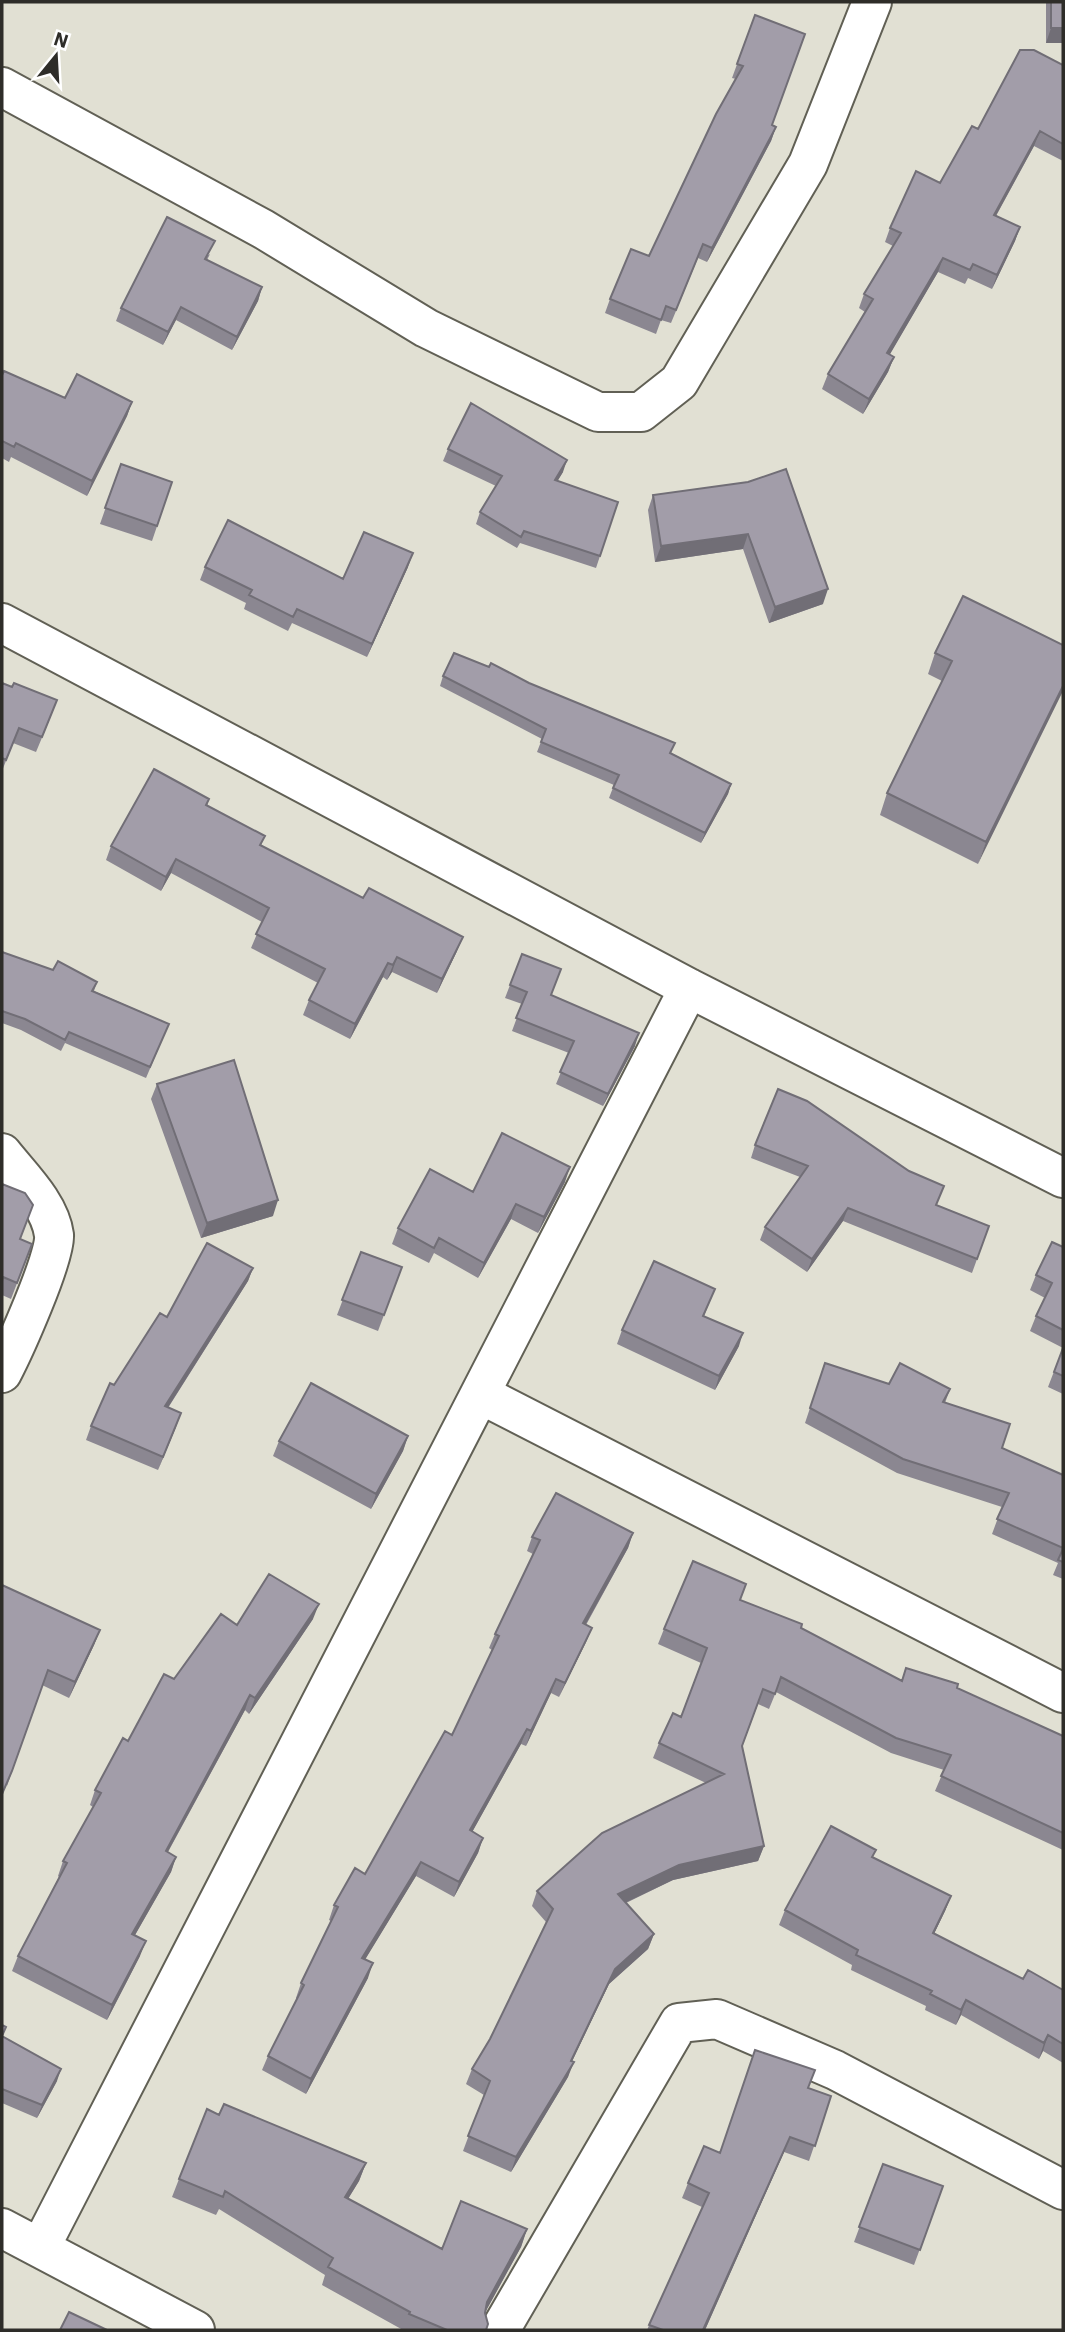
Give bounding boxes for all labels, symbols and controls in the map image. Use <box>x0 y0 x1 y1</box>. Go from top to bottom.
north arrow <box>21 21 91 91</box>
text: N <box>51 26 72 53</box>

